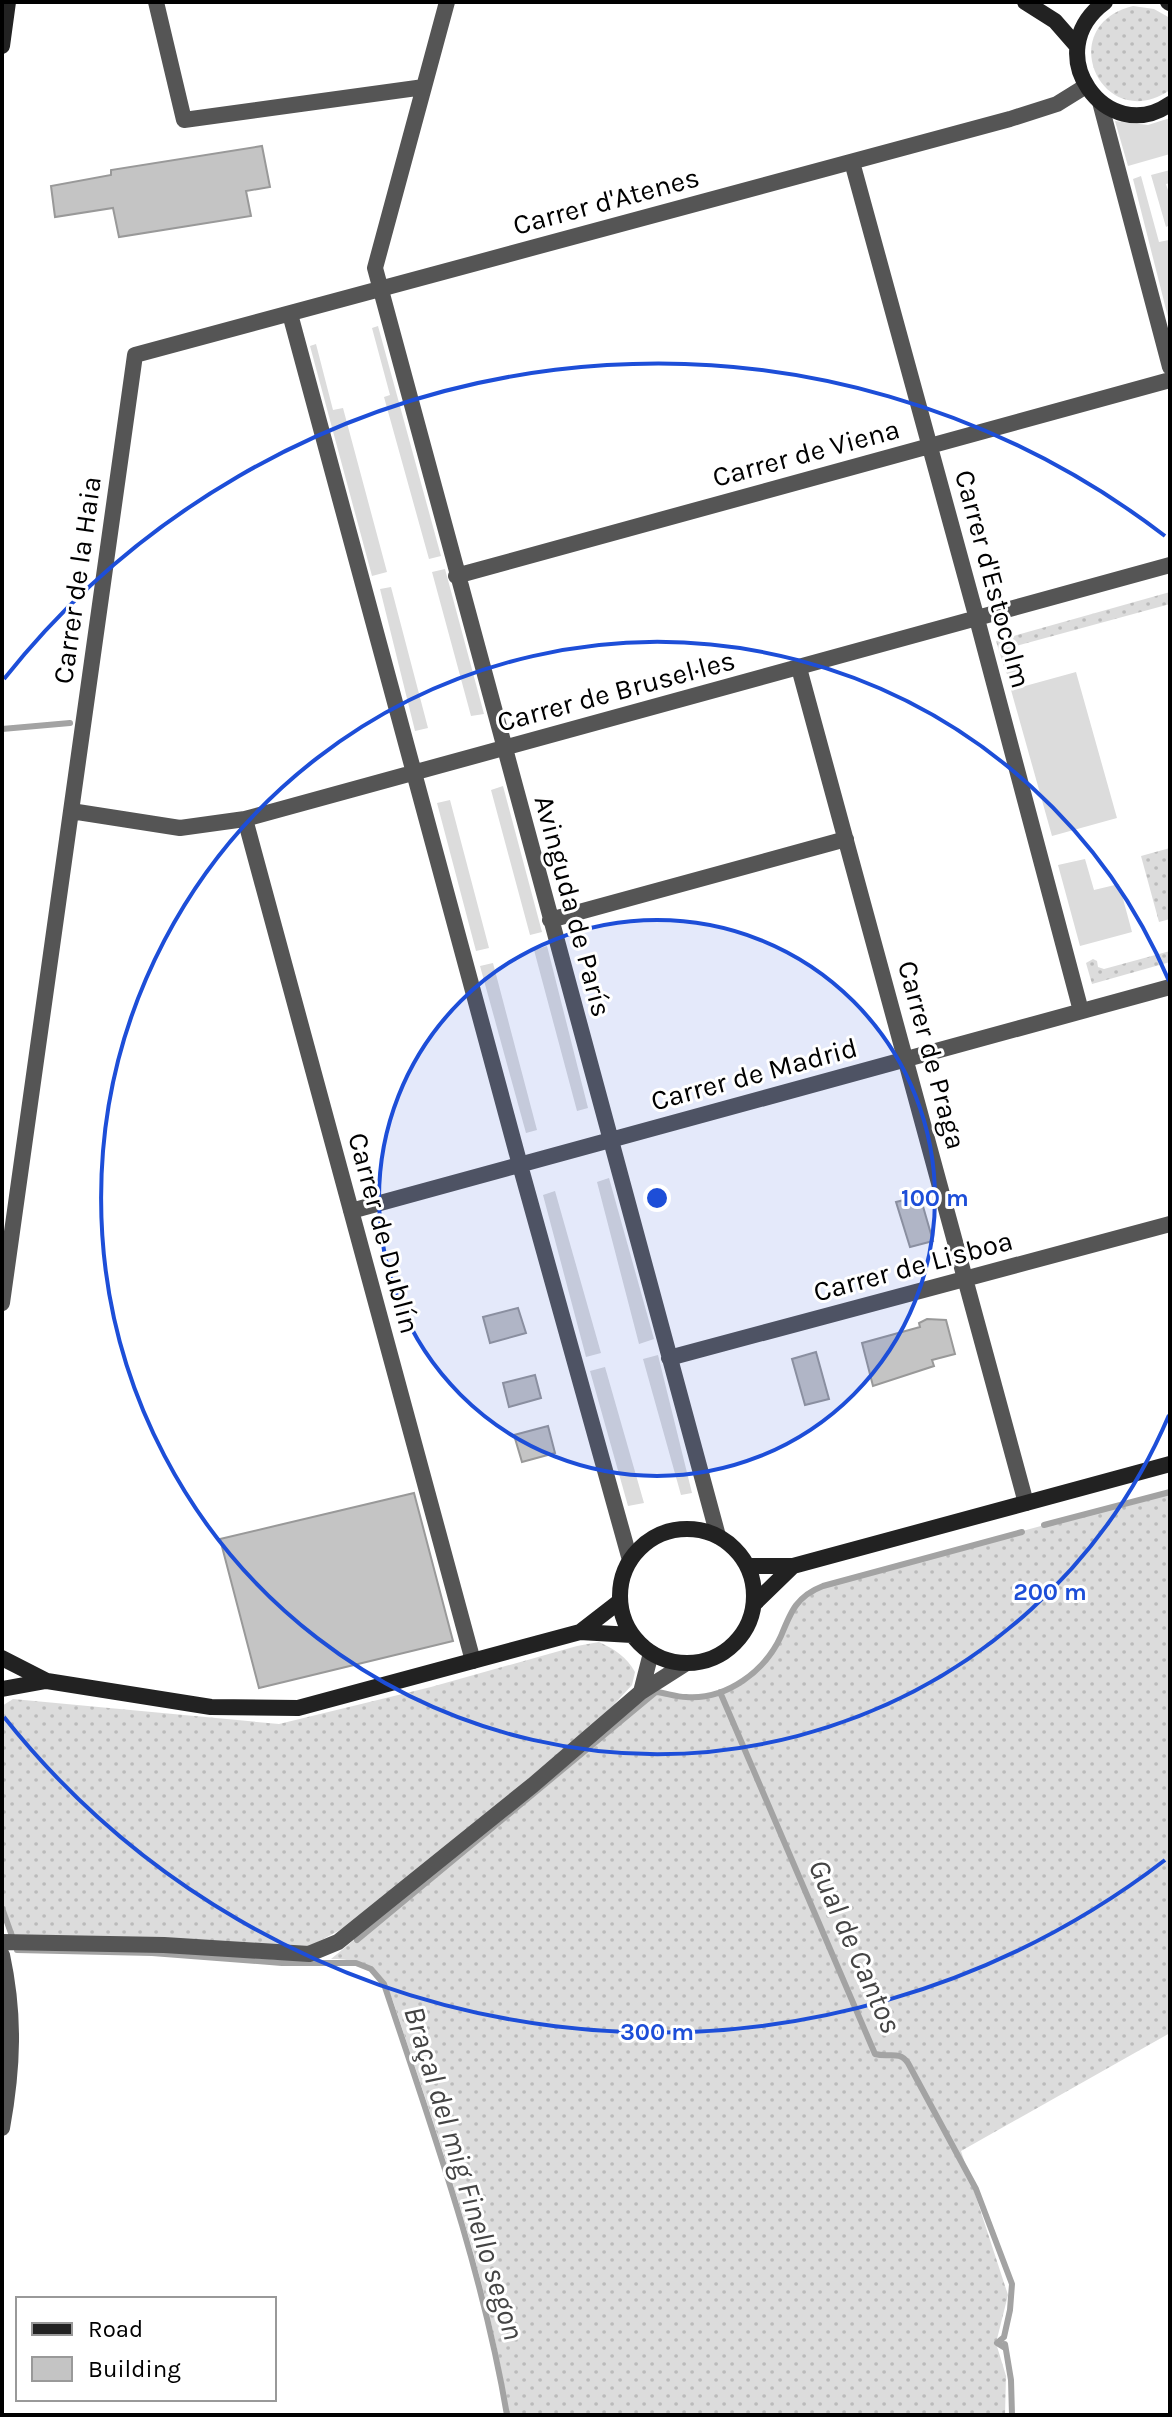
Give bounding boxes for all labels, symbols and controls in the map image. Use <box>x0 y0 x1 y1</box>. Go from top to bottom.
street label: Carrer d'Atenes <box>509 160 703 242</box>
street label: Carrer de Viena <box>709 412 903 494</box>
street label: Carrer d'Estocolm <box>948 466 1038 692</box>
street label: Carrer de la Haia <box>46 474 108 686</box>
street label: Carrer de Brusel·les <box>493 643 739 739</box>
street label: Avinguda de París <box>528 792 618 1020</box>
street label: Carrer de Praga <box>891 957 973 1153</box>
street label: Carrer de Madrid <box>647 1031 861 1117</box>
street label: Carrer de Dublín <box>341 1129 427 1337</box>
centre of rings <box>643 1184 671 1212</box>
text: 100 m <box>901 1184 969 1212</box>
street label: Carrer de Lisboa <box>810 1224 1016 1308</box>
text: 200 m <box>1013 1578 1087 1606</box>
water label: Gual de Cantos <box>801 1854 909 2038</box>
water label: Braçal del mig Finello segon <box>396 2002 532 2344</box>
text: 300 m <box>620 2018 694 2046</box>
legend <box>16 2297 276 2401</box>
text: Road <box>88 2315 143 2343</box>
text: Building <box>88 2355 181 2383</box>

